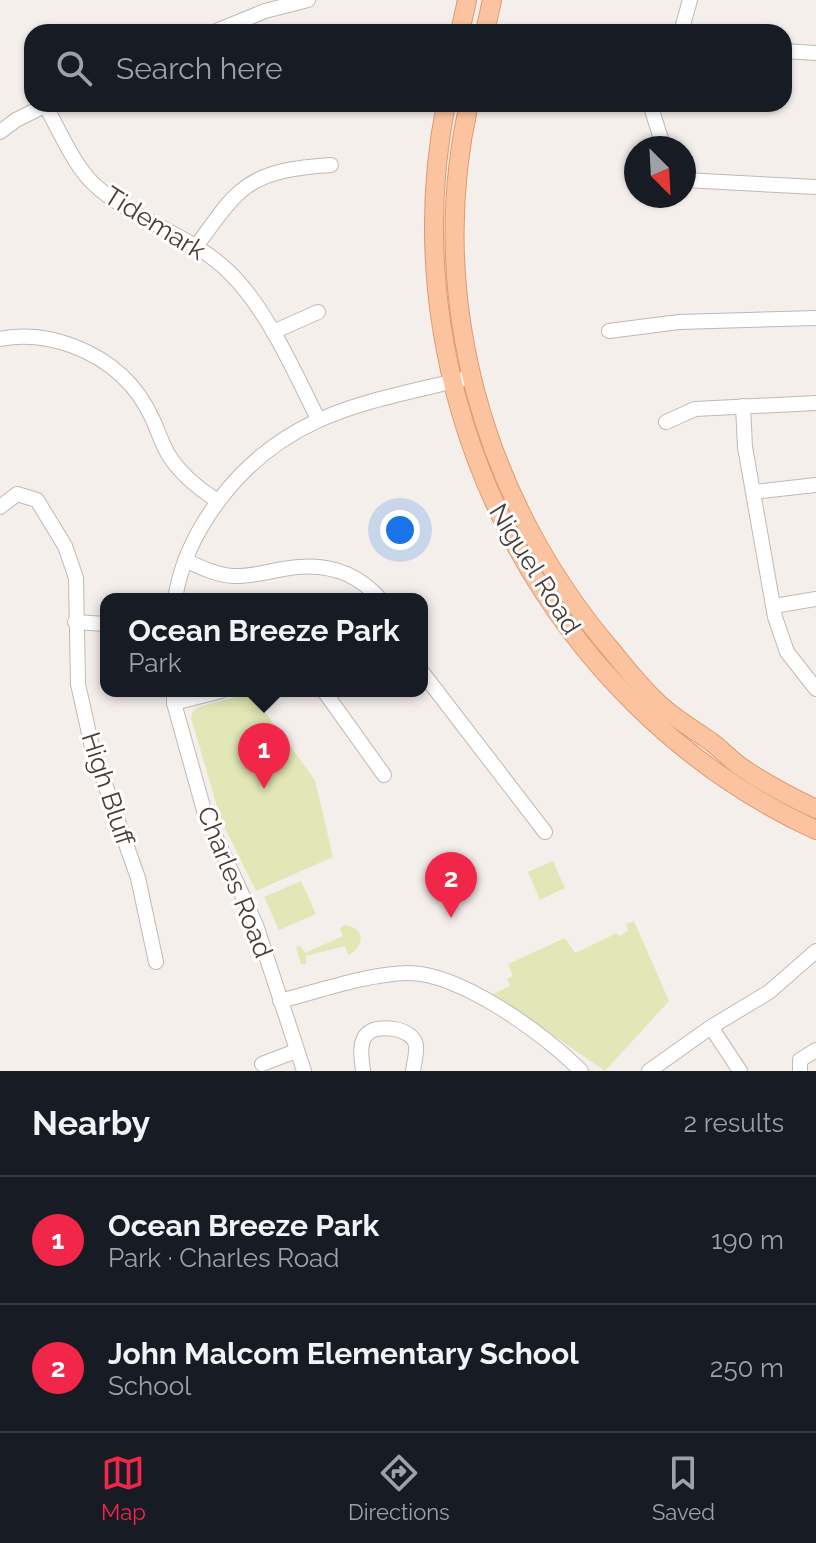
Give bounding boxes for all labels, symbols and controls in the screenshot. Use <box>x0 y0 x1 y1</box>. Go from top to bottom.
search box <box>24 24 792 112</box>
icon: search <box>52 46 96 90</box>
text: Search here <box>116 51 283 86</box>
north arrow <box>624 136 696 208</box>
street label: Tidemark <box>99 180 211 266</box>
street label: Niguel Road <box>483 498 587 640</box>
your location <box>380 510 420 550</box>
popup <box>100 593 428 697</box>
text: Ocean Breeze Park <box>128 613 400 648</box>
text: Park <box>128 648 181 678</box>
pin: 1 <box>238 723 290 789</box>
street label: High Bluff <box>76 728 141 850</box>
street label: Charles Road <box>191 802 279 962</box>
pin: 2 <box>425 852 477 918</box>
text: Nearby <box>32 1103 150 1143</box>
text: 2 results <box>684 1108 784 1138</box>
text: Ocean Breeze Park <box>108 1208 379 1243</box>
text: 1 <box>52 1225 64 1255</box>
text: 190 m <box>711 1225 784 1255</box>
text: Park · Charles Road <box>108 1243 339 1273</box>
text: John Malcom Elementary School <box>108 1336 579 1371</box>
text: 2 <box>51 1353 65 1383</box>
text: 250 m <box>710 1353 784 1383</box>
text: School <box>108 1371 191 1401</box>
tab: Map <box>101 1451 146 1525</box>
tab: Directions <box>348 1451 450 1525</box>
tab: Saved <box>652 1451 715 1525</box>

